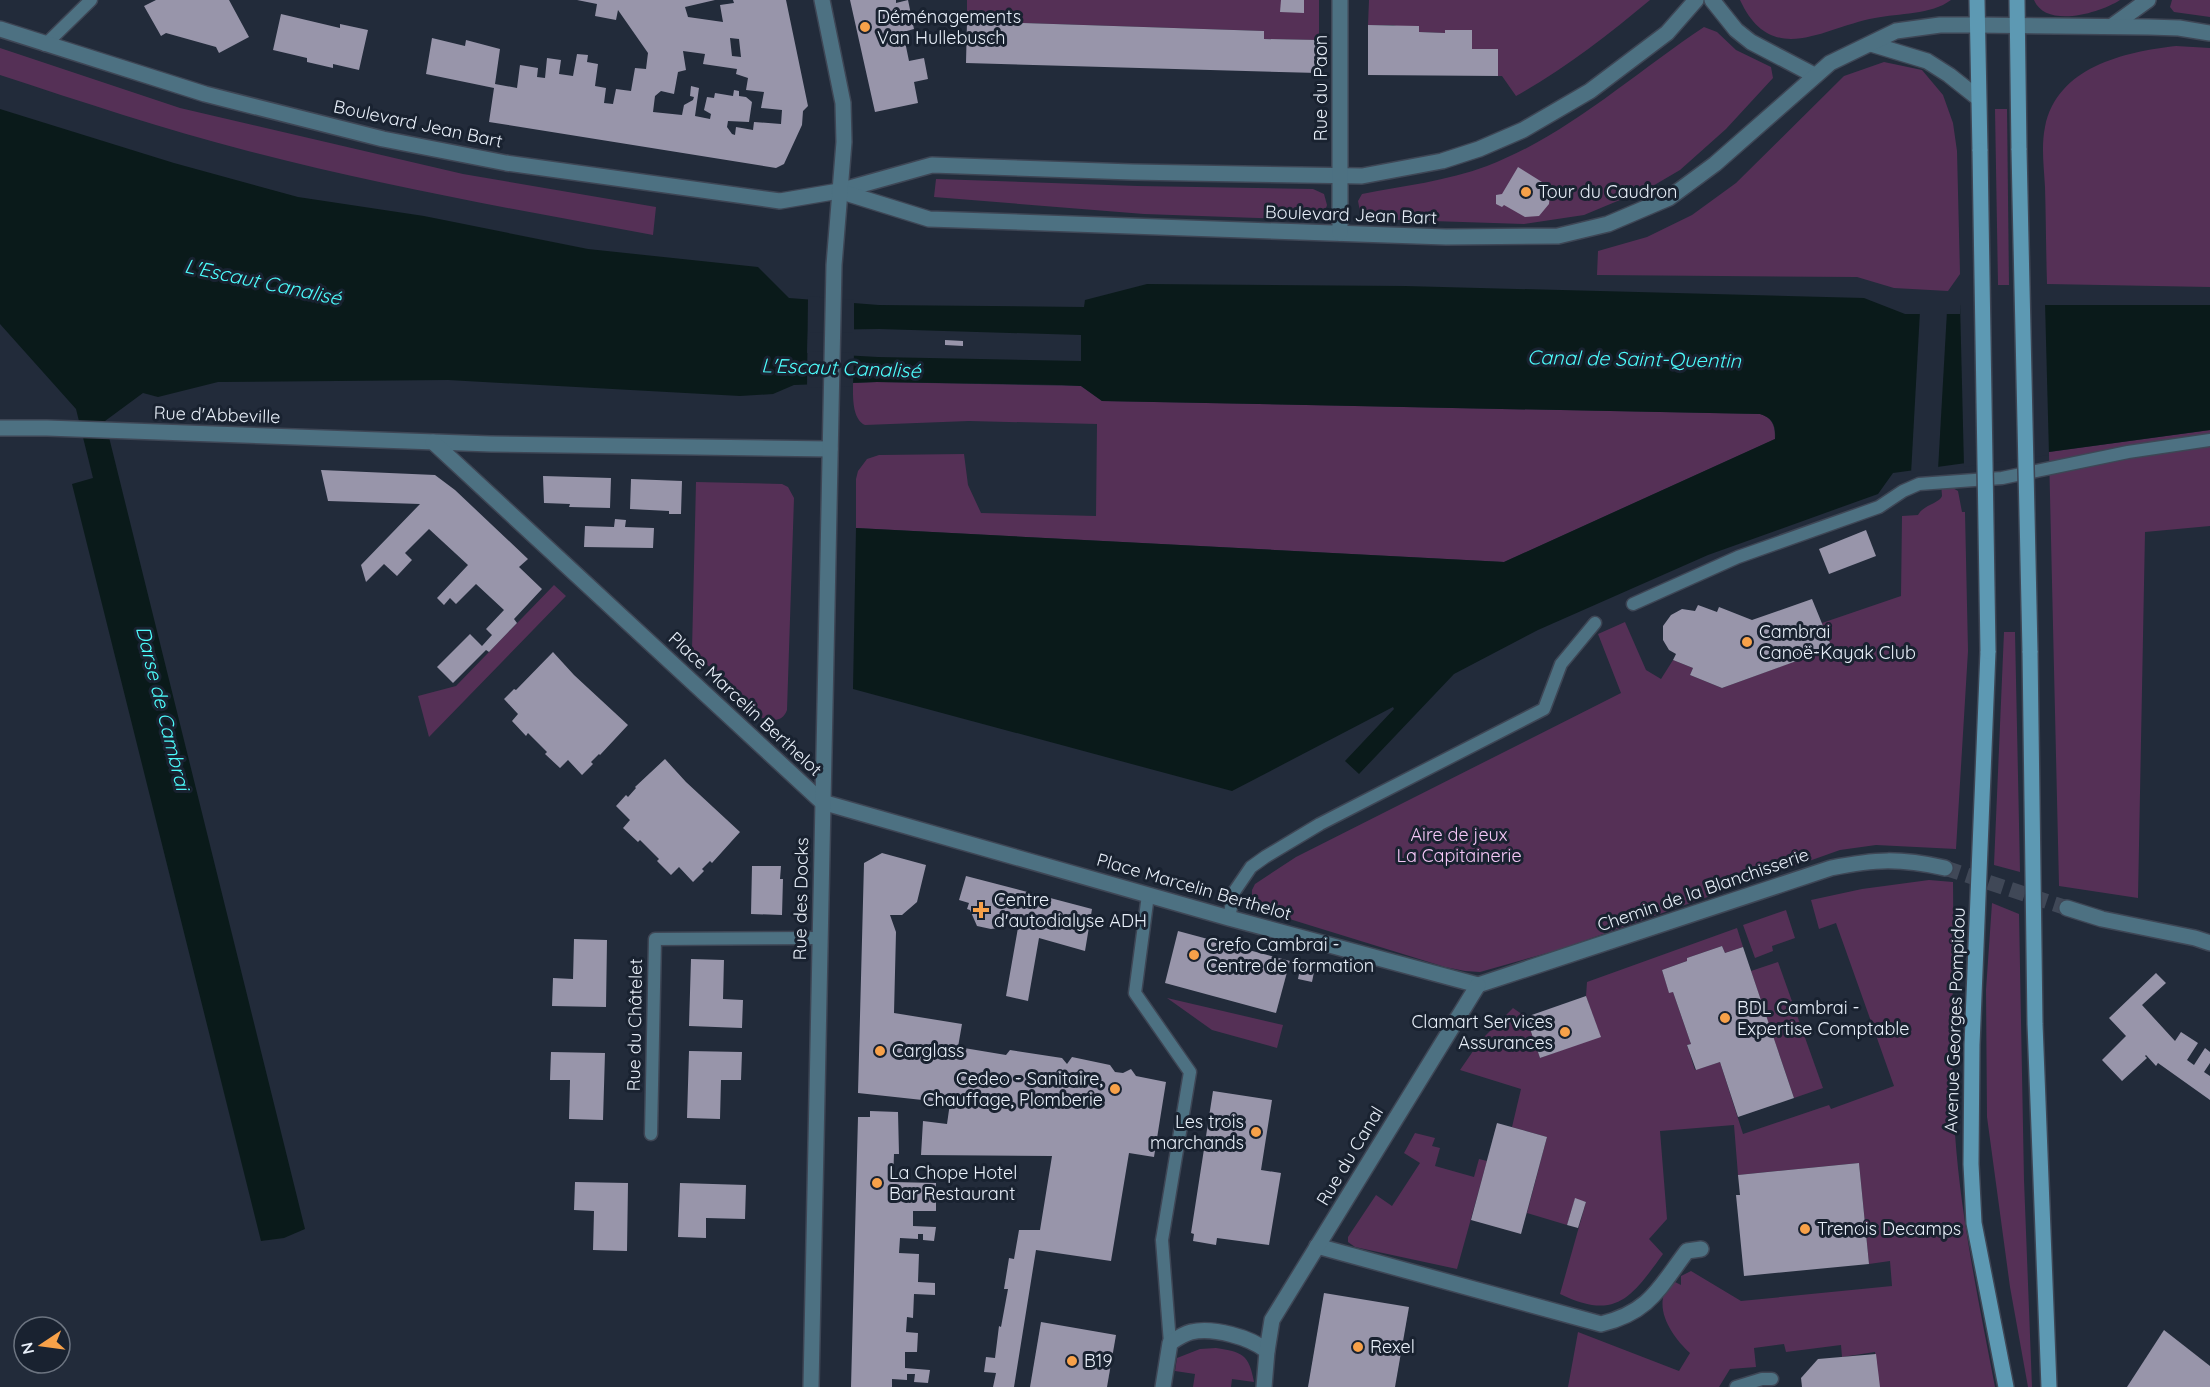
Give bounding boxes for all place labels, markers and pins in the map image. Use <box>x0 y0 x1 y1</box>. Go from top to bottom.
place label: Déménagements Van Hullebusch <box>877 5 1021 49</box>
marker: Déménagements Van Hullebusch <box>858 20 872 34</box>
place label: Tour du Caudron <box>1538 180 1677 203</box>
marker: Tour du Caudron <box>1519 185 1533 199</box>
place label: Cambrai Canoë-Kayak Club <box>1759 620 1916 664</box>
marker: Cambrai Canoë-Kayak Club <box>1740 635 1754 649</box>
place label: Centre d'autodialyse ADH <box>994 888 1147 932</box>
marker: Centre d'autodialyse ADH <box>972 901 990 919</box>
place label: Crefo Cambrai - Centre de formation <box>1206 933 1374 977</box>
marker: Crefo Cambrai - Centre de formation <box>1187 948 1201 962</box>
place label: BDL Cambrai - Expertise Comptable <box>1737 996 1909 1040</box>
place label: Clamart Services Assurances <box>1412 1010 1553 1054</box>
marker: BDL Cambrai - Expertise Comptable <box>1718 1011 1732 1025</box>
marker: Clamart Services Assurances <box>1558 1025 1572 1039</box>
place label: Carglass <box>892 1039 965 1062</box>
marker: Carglass <box>873 1044 887 1058</box>
place label: Cedeo - Sanitaire, Chauffage, Plomberie <box>923 1067 1103 1111</box>
marker: Cedeo - Sanitaire, Chauffage, Plomberie <box>1108 1082 1122 1096</box>
place label: Les trois marchands <box>1150 1110 1244 1154</box>
marker: Les trois marchands <box>1249 1125 1263 1139</box>
place label: La Chope Hotel Bar Restaurant <box>889 1161 1017 1205</box>
marker: La Chope Hotel Bar Restaurant <box>870 1176 884 1190</box>
place label: Trenois Decamps <box>1817 1217 1961 1240</box>
marker: Trenois Decamps <box>1798 1222 1812 1236</box>
place label: Rexel <box>1370 1335 1415 1358</box>
marker: Rexel <box>1351 1340 1365 1354</box>
place label: B19 <box>1084 1349 1112 1372</box>
marker: B19 <box>1065 1354 1079 1368</box>

